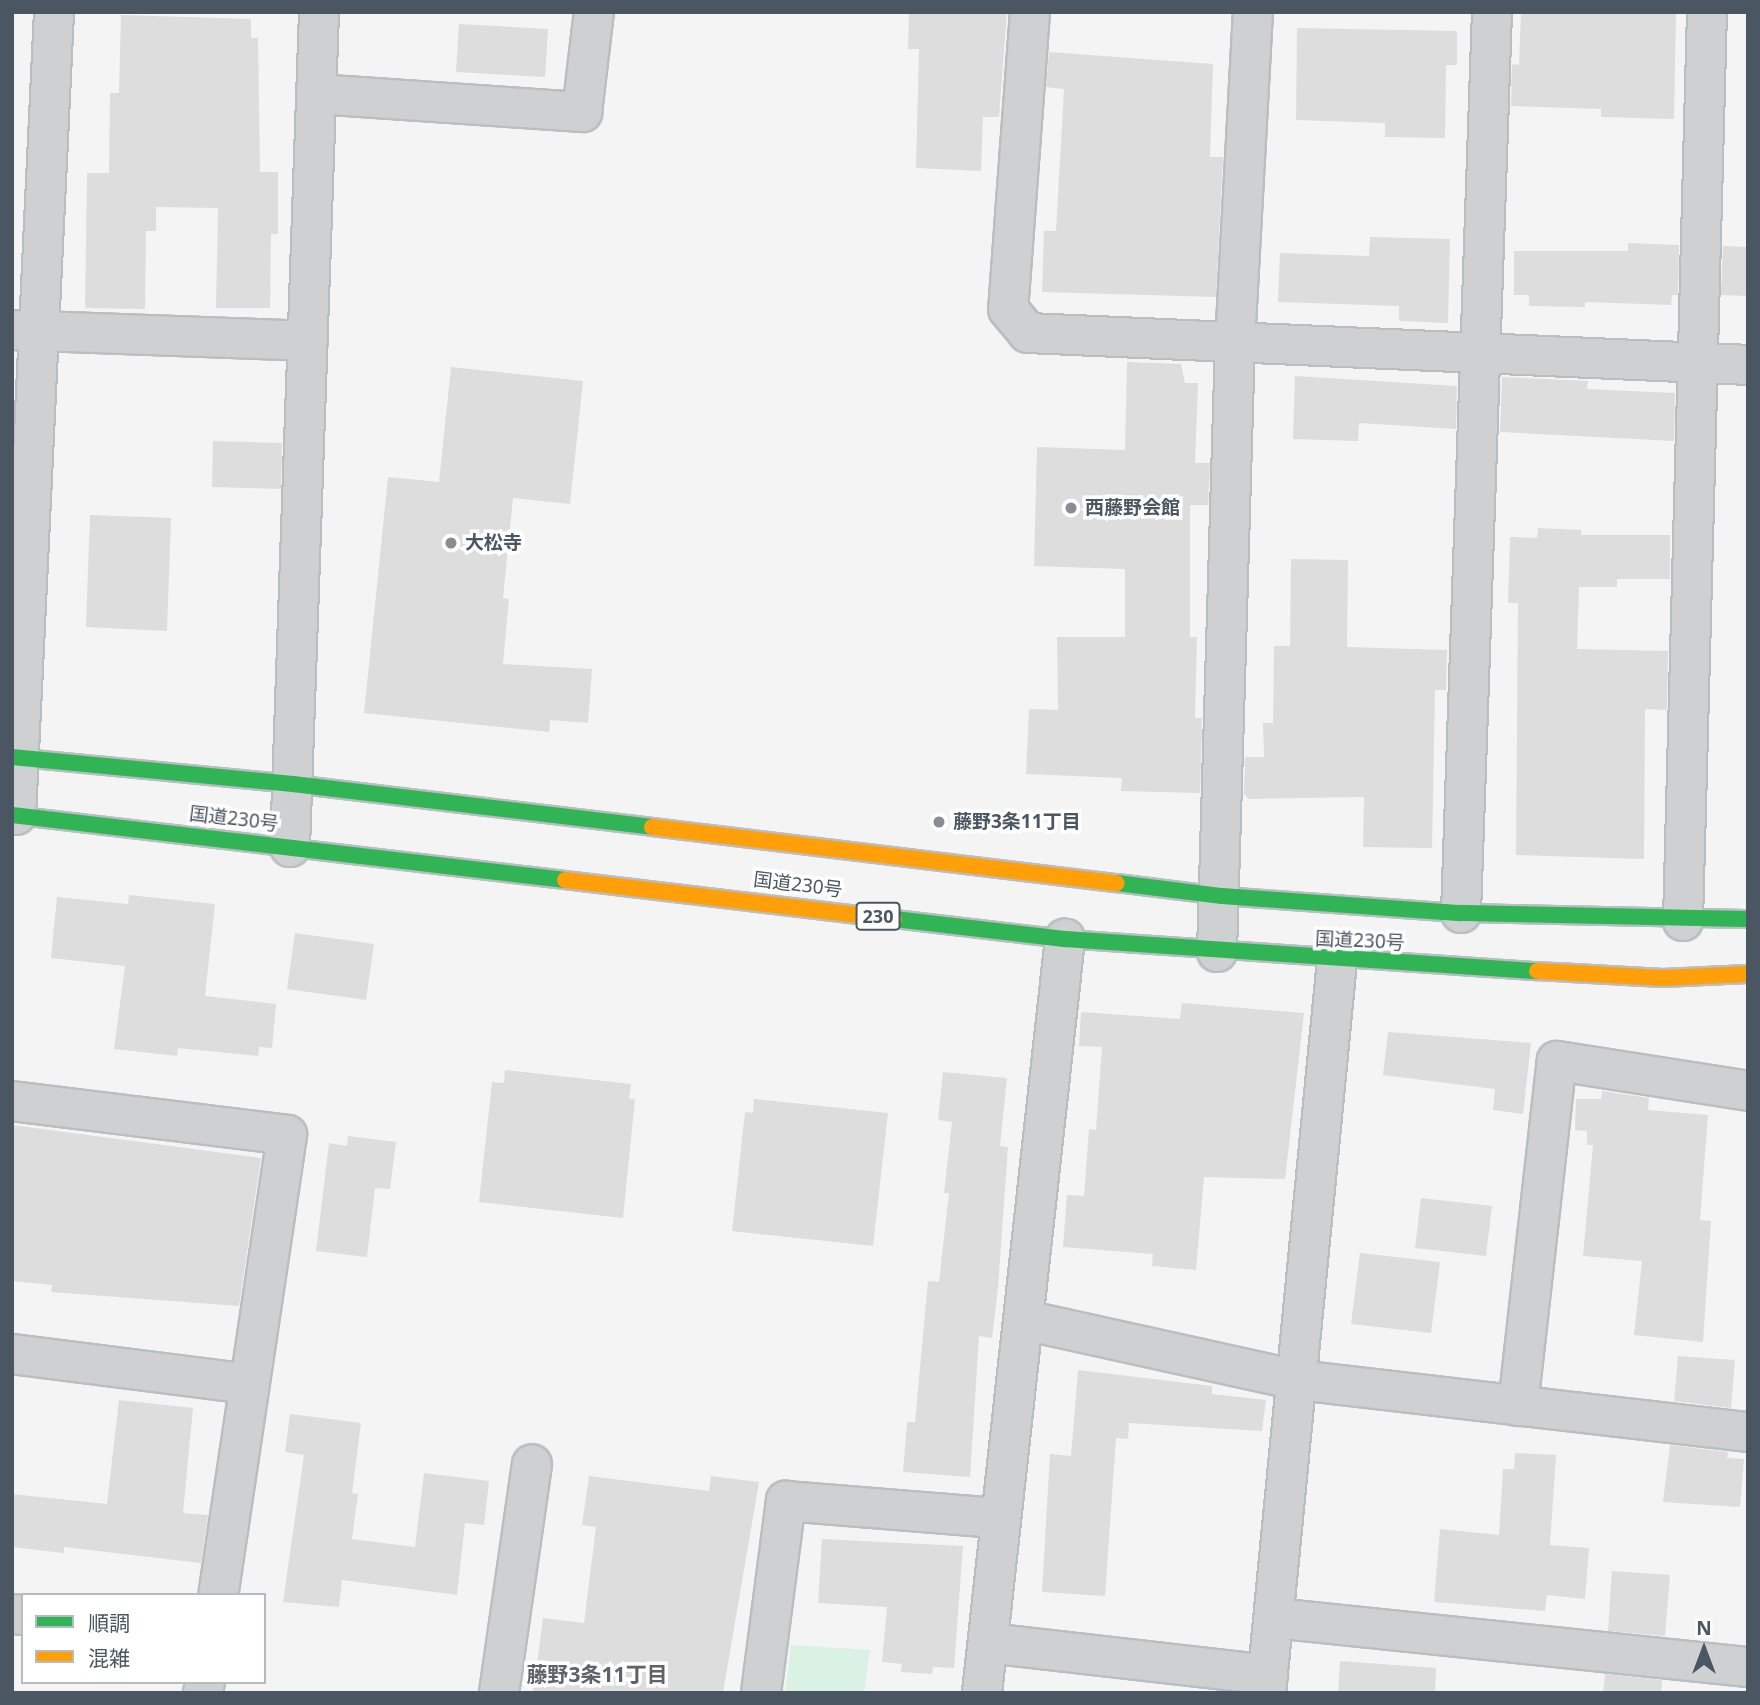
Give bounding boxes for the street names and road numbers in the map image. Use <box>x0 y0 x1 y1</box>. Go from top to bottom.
street label: 国道230号 <box>188 802 280 836</box>
street label: 国道230号 <box>752 868 844 902</box>
road number: 230 <box>855 902 901 931</box>
street label: 国道230号 <box>1315 927 1405 955</box>

